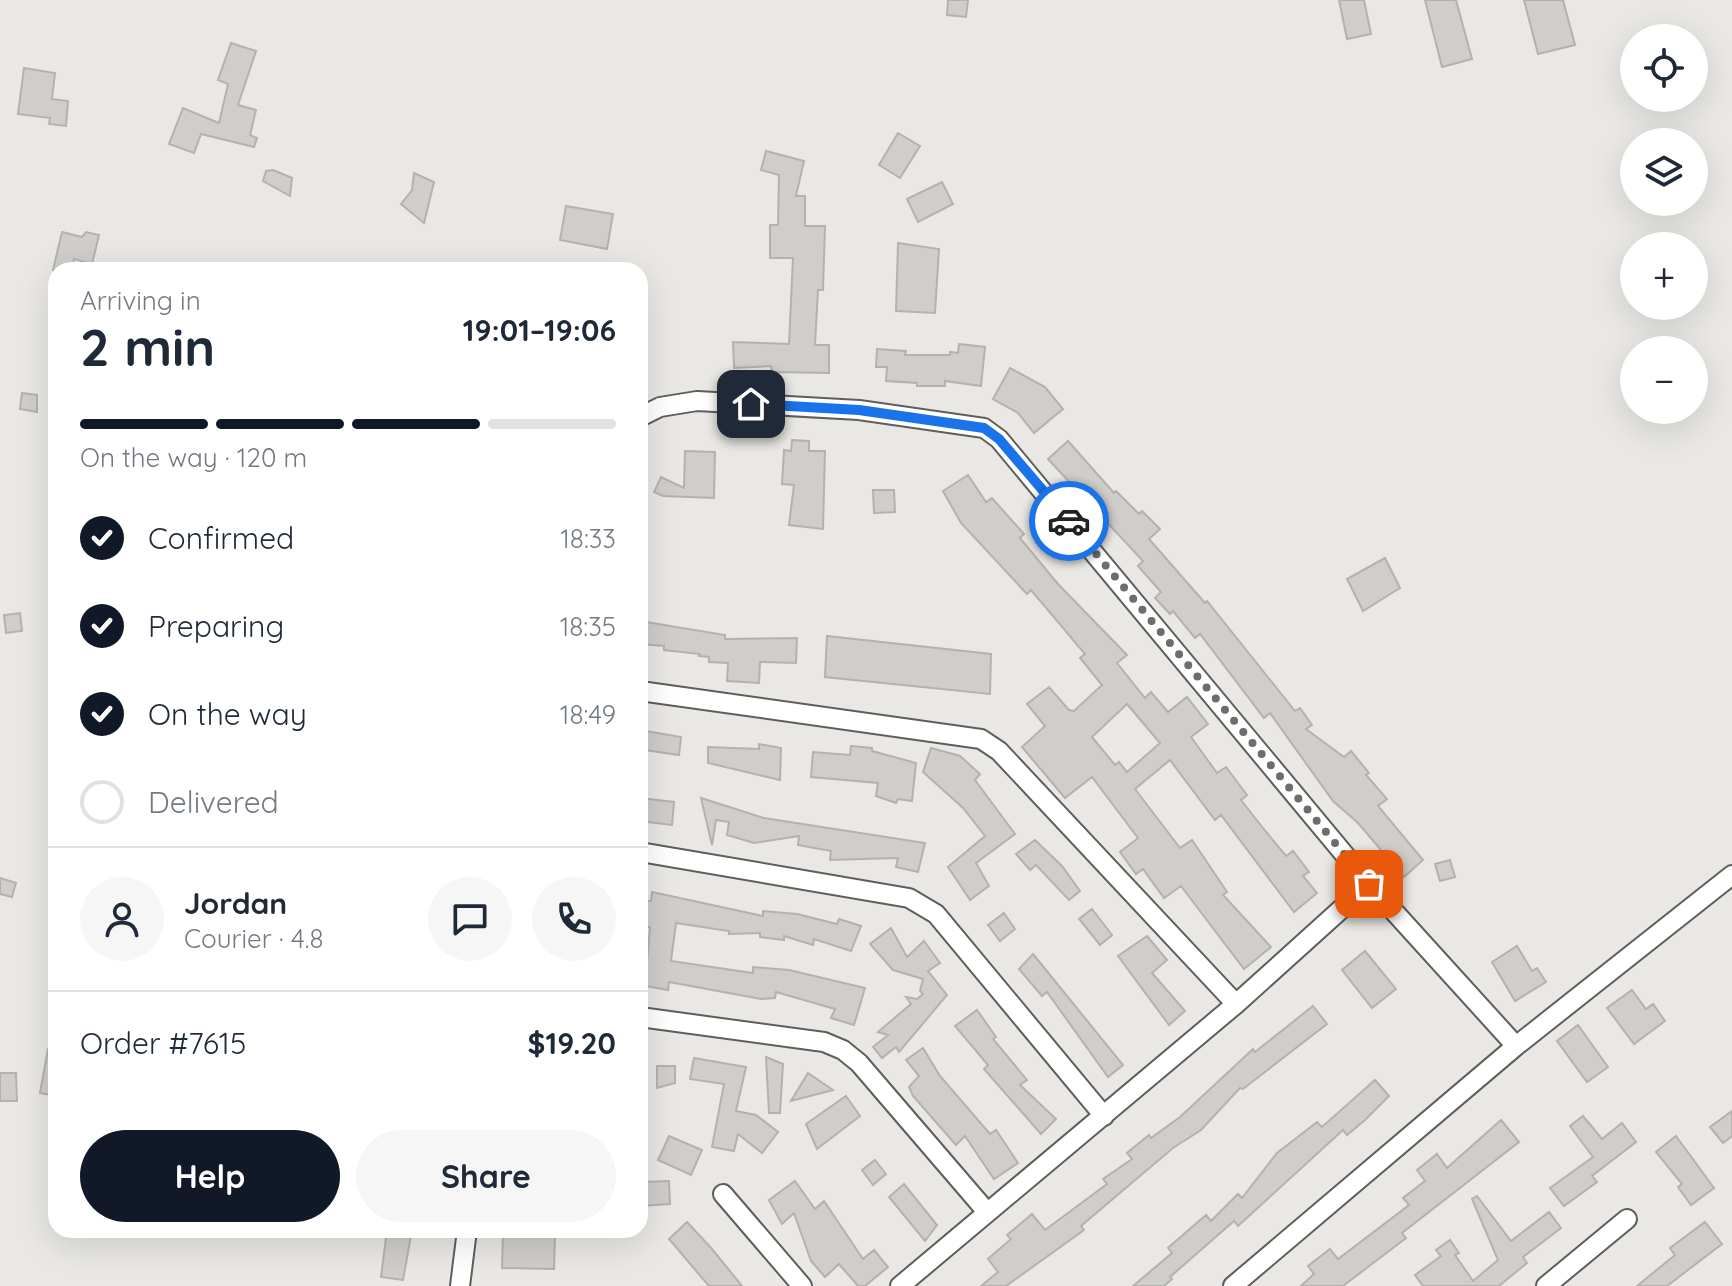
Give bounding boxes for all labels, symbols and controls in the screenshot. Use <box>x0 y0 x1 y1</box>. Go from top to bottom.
map controls <box>1620 24 1708 424</box>
button: locate <box>1620 24 1708 112</box>
button: layers <box>1620 128 1708 216</box>
button: + <box>1620 232 1708 320</box>
text: Arriving in <box>80 284 201 317</box>
text: 19:01–19:06 <box>463 311 616 349</box>
text: 2 min <box>80 314 215 379</box>
button: − <box>1620 336 1708 424</box>
pin <box>717 370 785 438</box>
icon: home <box>729 382 773 426</box>
text: On the way · 120 m <box>80 441 307 474</box>
courier <box>1029 481 1109 561</box>
icon: car <box>1047 499 1091 543</box>
icon: check <box>80 516 124 560</box>
text: Confirmed <box>148 519 294 557</box>
text: 18:33 <box>560 522 616 555</box>
icon: check <box>80 604 124 648</box>
text: Preparing <box>148 607 284 645</box>
text: 18:35 <box>560 610 616 643</box>
icon: check <box>80 692 124 736</box>
text: On the way <box>148 695 307 733</box>
text: 18:49 <box>560 698 616 731</box>
text: Delivered <box>148 783 279 821</box>
pin <box>1335 850 1403 918</box>
icon: bag <box>1347 862 1391 906</box>
button: person <box>80 877 164 961</box>
button: chat <box>428 877 512 961</box>
button: phone <box>532 877 616 961</box>
text: Jordan <box>184 884 287 922</box>
text: Courier · 4.8 <box>184 922 323 955</box>
text: Order #7615 <box>80 1024 246 1062</box>
text: $19.20 <box>528 1024 616 1062</box>
button: Help <box>80 1130 340 1222</box>
button: Share <box>356 1130 616 1222</box>

